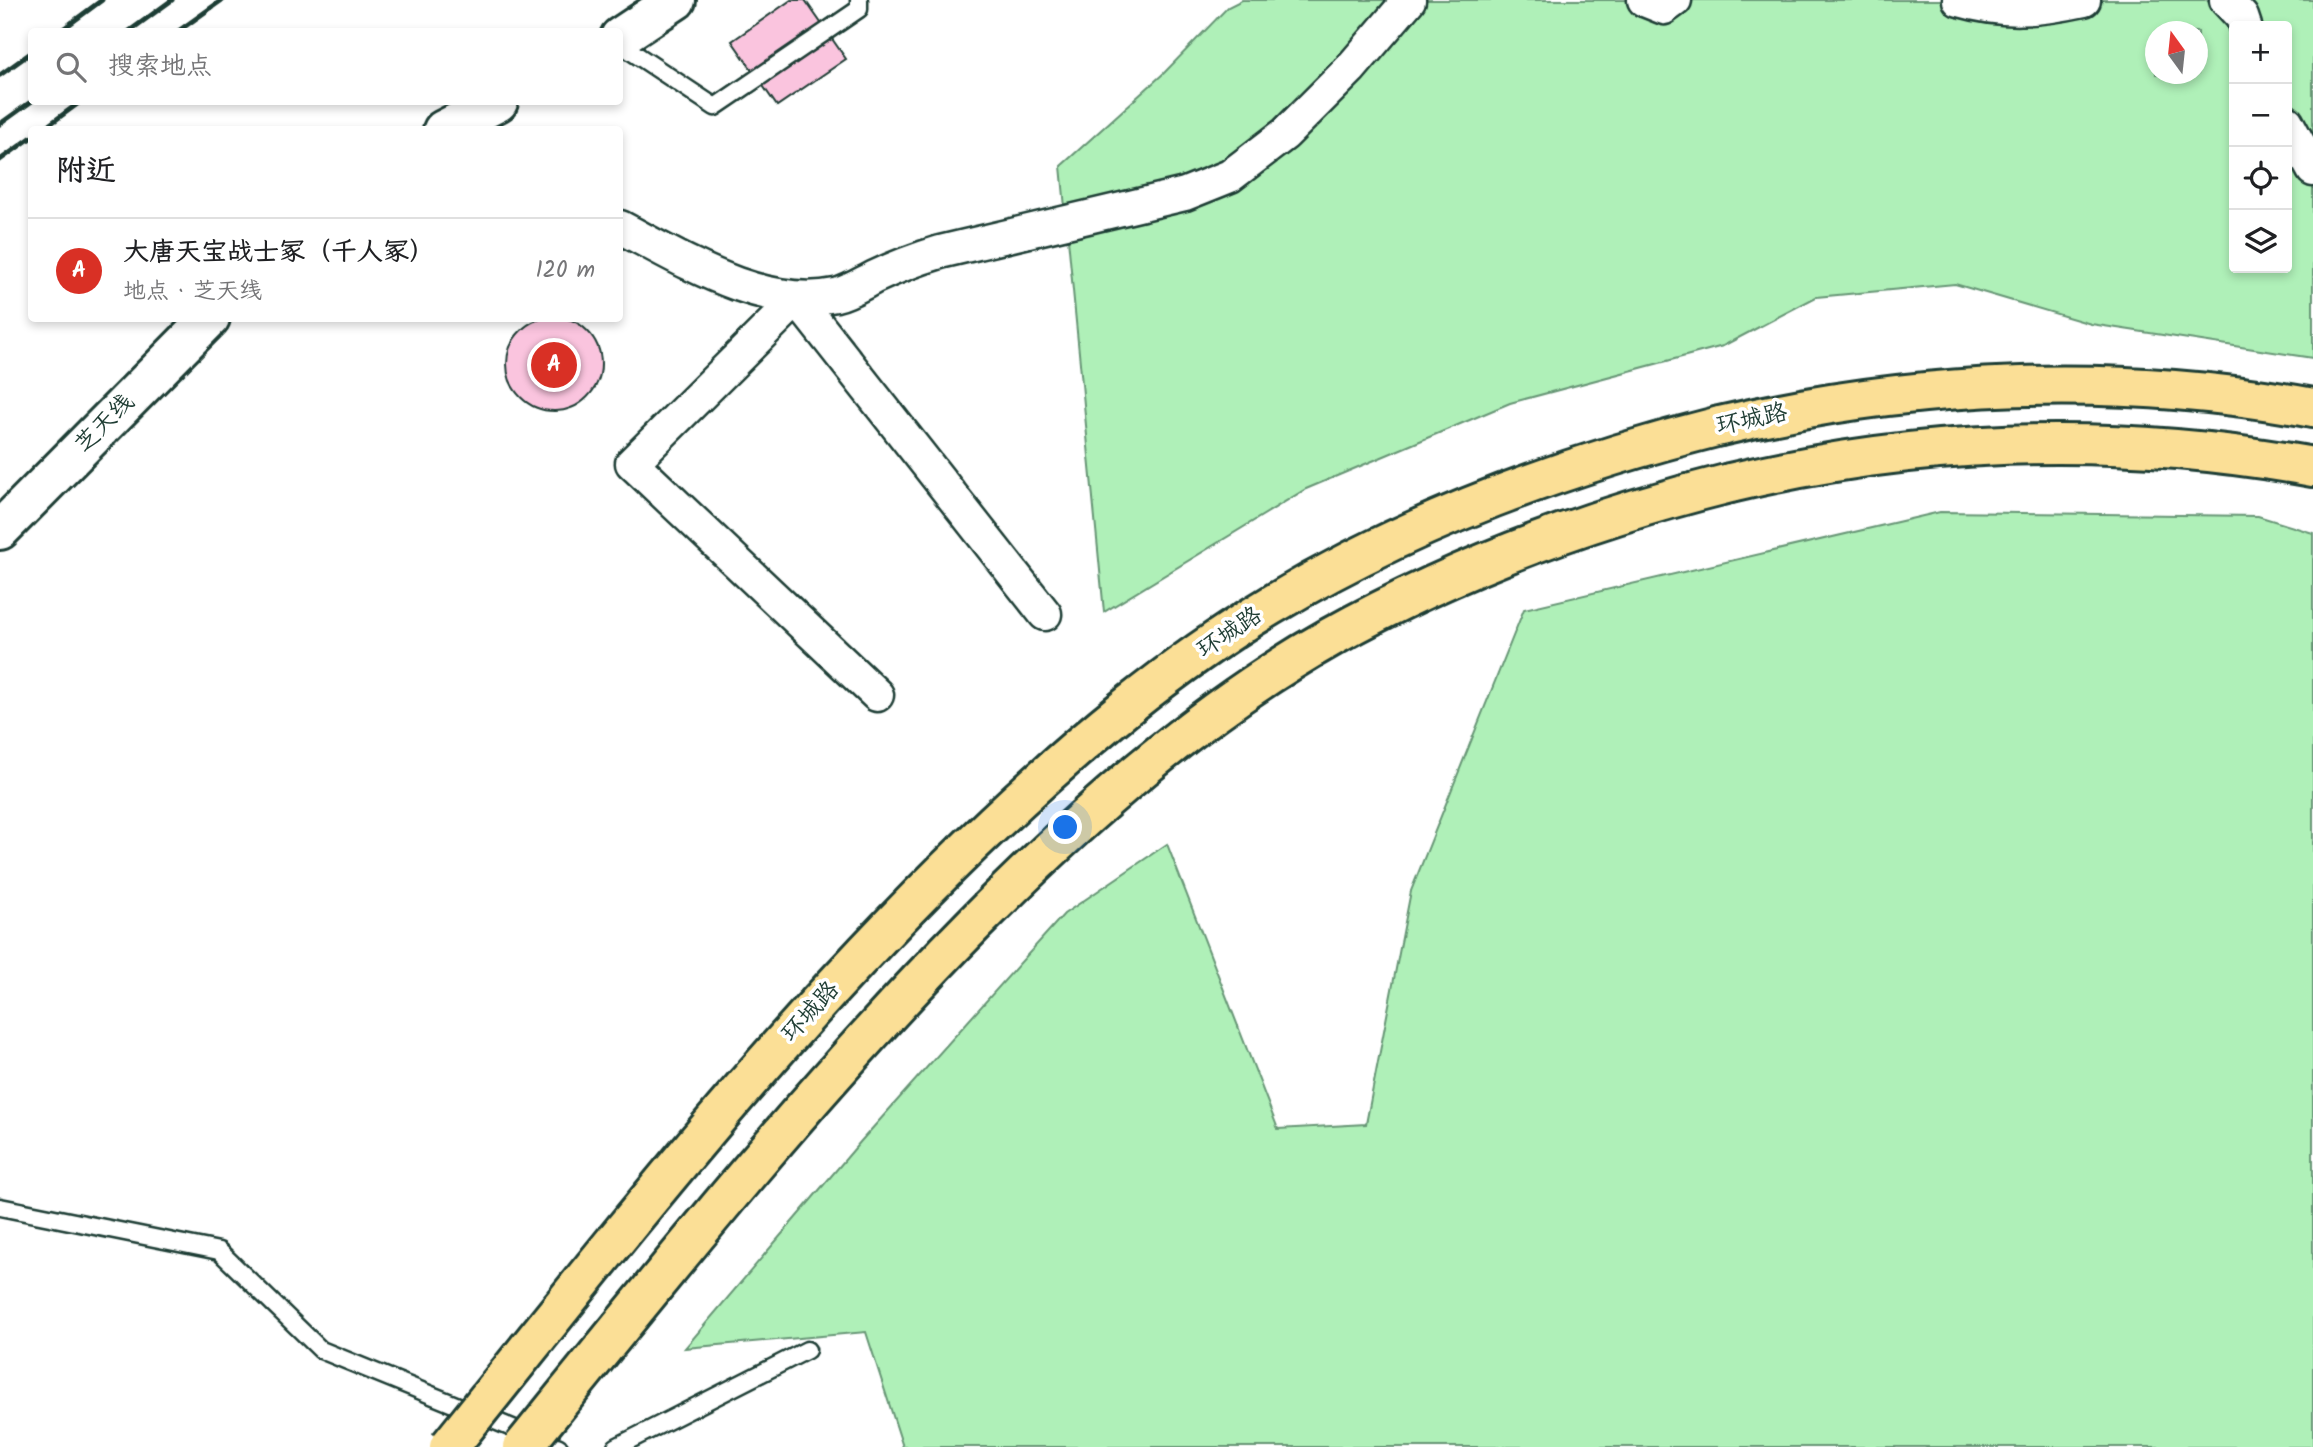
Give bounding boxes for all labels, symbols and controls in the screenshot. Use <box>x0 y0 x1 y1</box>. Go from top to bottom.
north arrow <box>2145 21 2208 84</box>
map controls <box>2229 21 2292 273</box>
button: + <box>2229 21 2292 84</box>
search box <box>28 28 623 105</box>
text: 搜索地点 <box>108 46 212 88</box>
icon: search <box>52 48 90 86</box>
button: − <box>2229 84 2292 147</box>
button: locate <box>2229 147 2292 210</box>
text: 附近 <box>56 148 116 196</box>
button: layers <box>2229 210 2292 273</box>
text: 大唐天宝战士冢（千人冢） <box>123 232 435 274</box>
text: A <box>72 253 86 289</box>
text: 120 m <box>535 253 595 289</box>
text: 地点 · 芝天线 <box>123 274 262 310</box>
pin: A <box>531 339 577 391</box>
street label: 芝天线 <box>66 385 144 463</box>
street label: 环城路 <box>1713 393 1791 447</box>
street label: 环城路 <box>1189 597 1271 669</box>
your location <box>1048 810 1082 844</box>
street label: 环城路 <box>772 972 850 1052</box>

